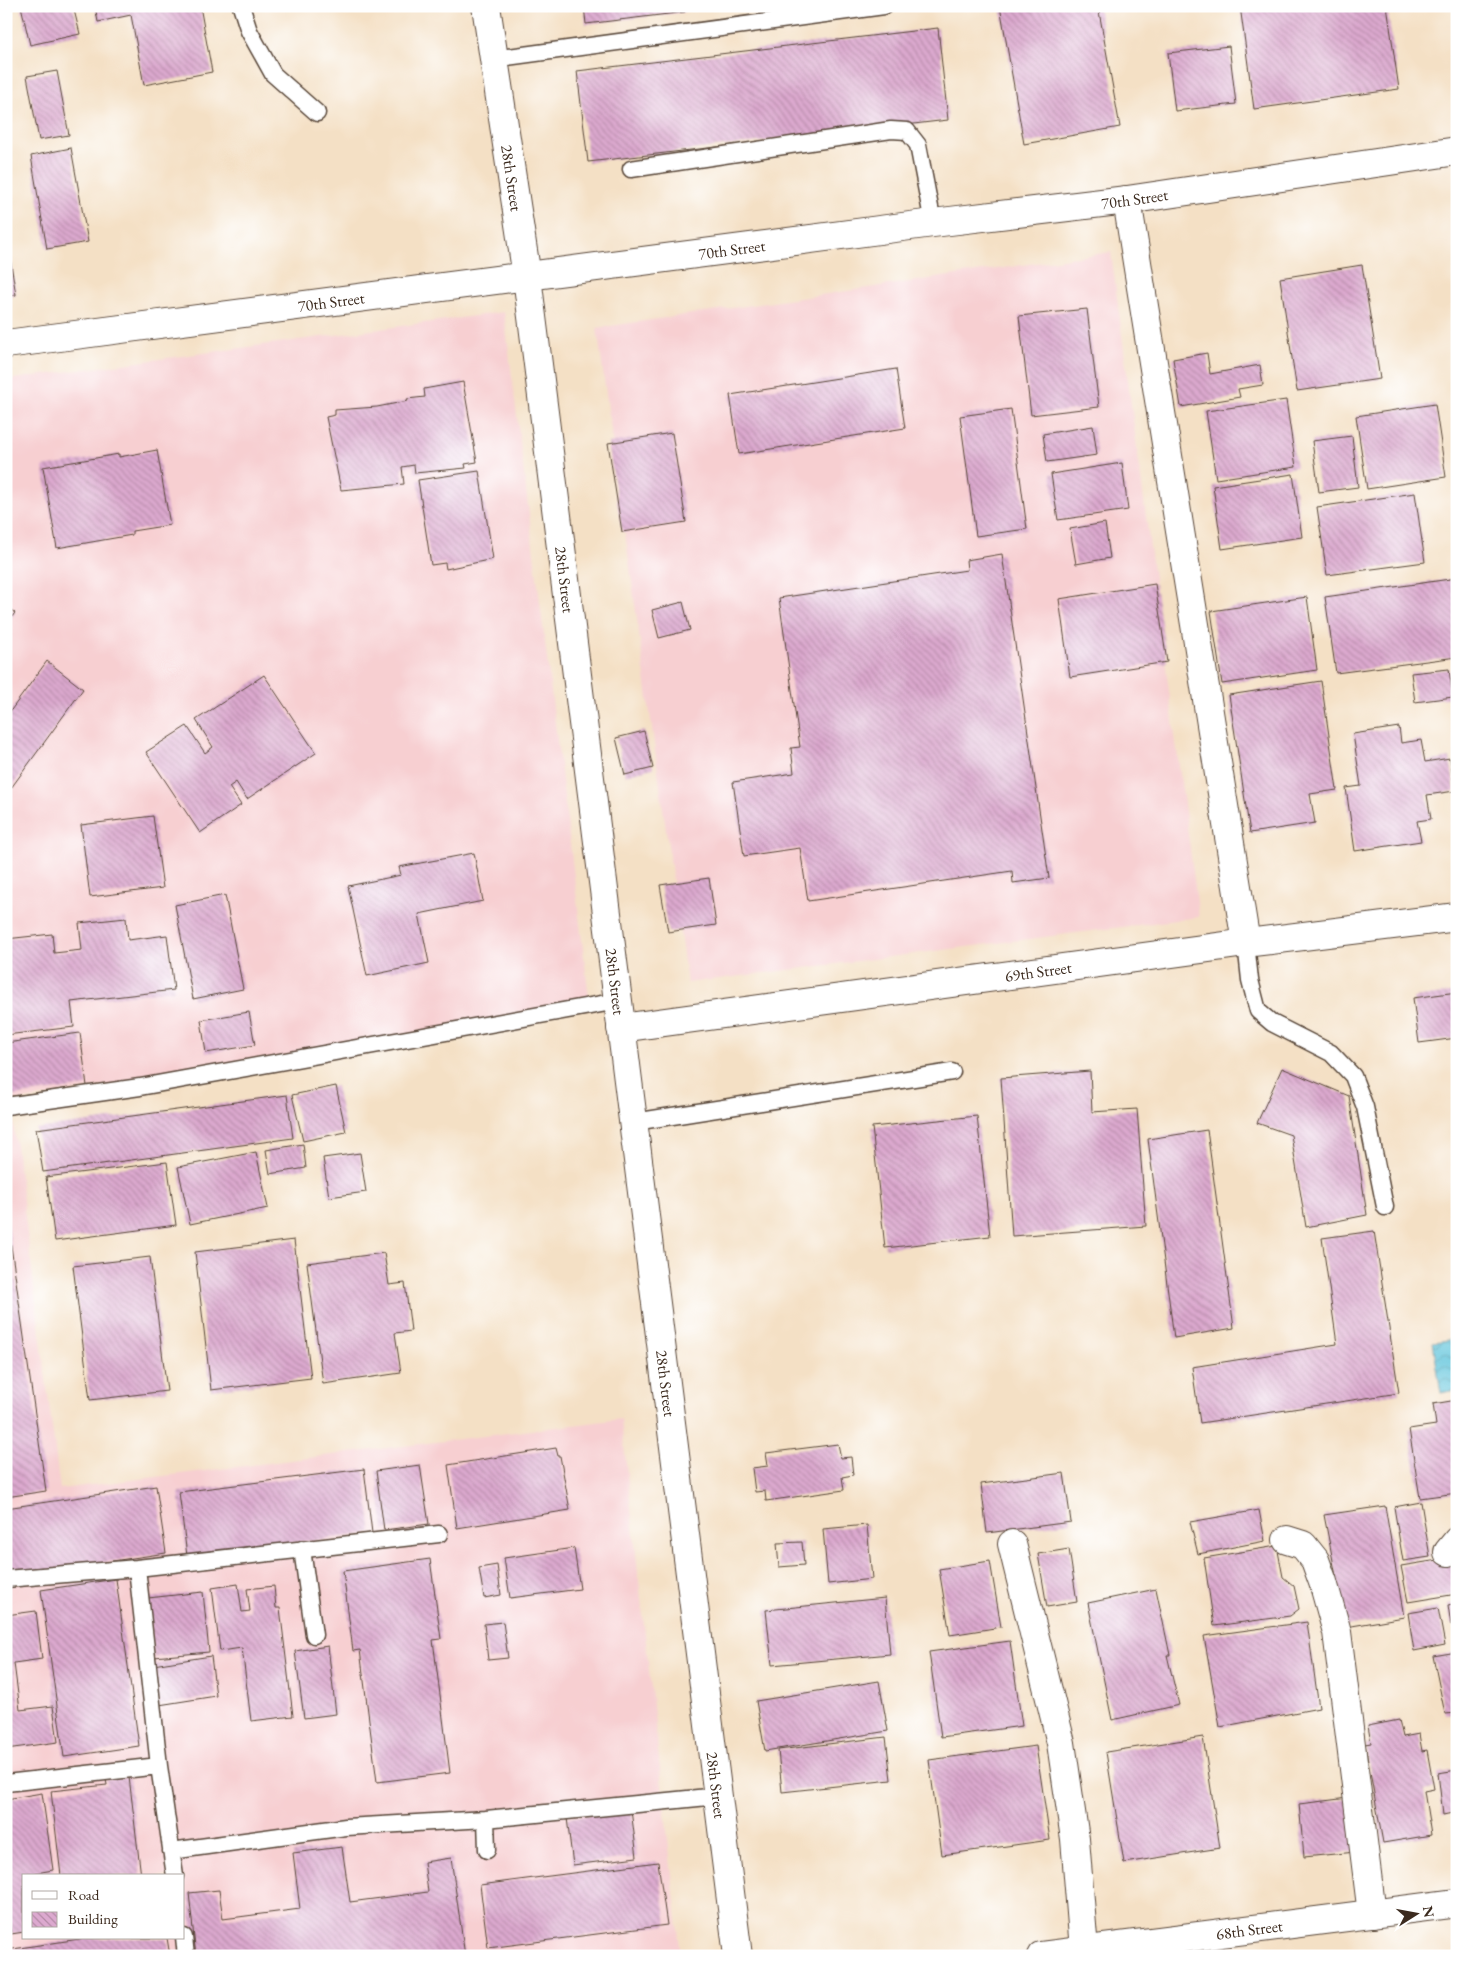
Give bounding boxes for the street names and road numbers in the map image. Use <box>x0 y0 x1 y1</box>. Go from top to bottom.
street label: 28th Street <box>496 143 527 213</box>
street label: 70th Street <box>1100 184 1169 214</box>
street label: 70th Street <box>697 235 767 265</box>
street label: 70th Street <box>297 287 366 317</box>
street label: 28th Street <box>550 545 579 614</box>
street label: 28th Street <box>600 947 630 1016</box>
street label: 69th Street <box>1004 957 1073 987</box>
street label: 28th Street <box>651 1349 680 1418</box>
street label: 28th Street <box>701 1751 731 1820</box>
street label: 68th Street <box>1215 1915 1284 1945</box>

